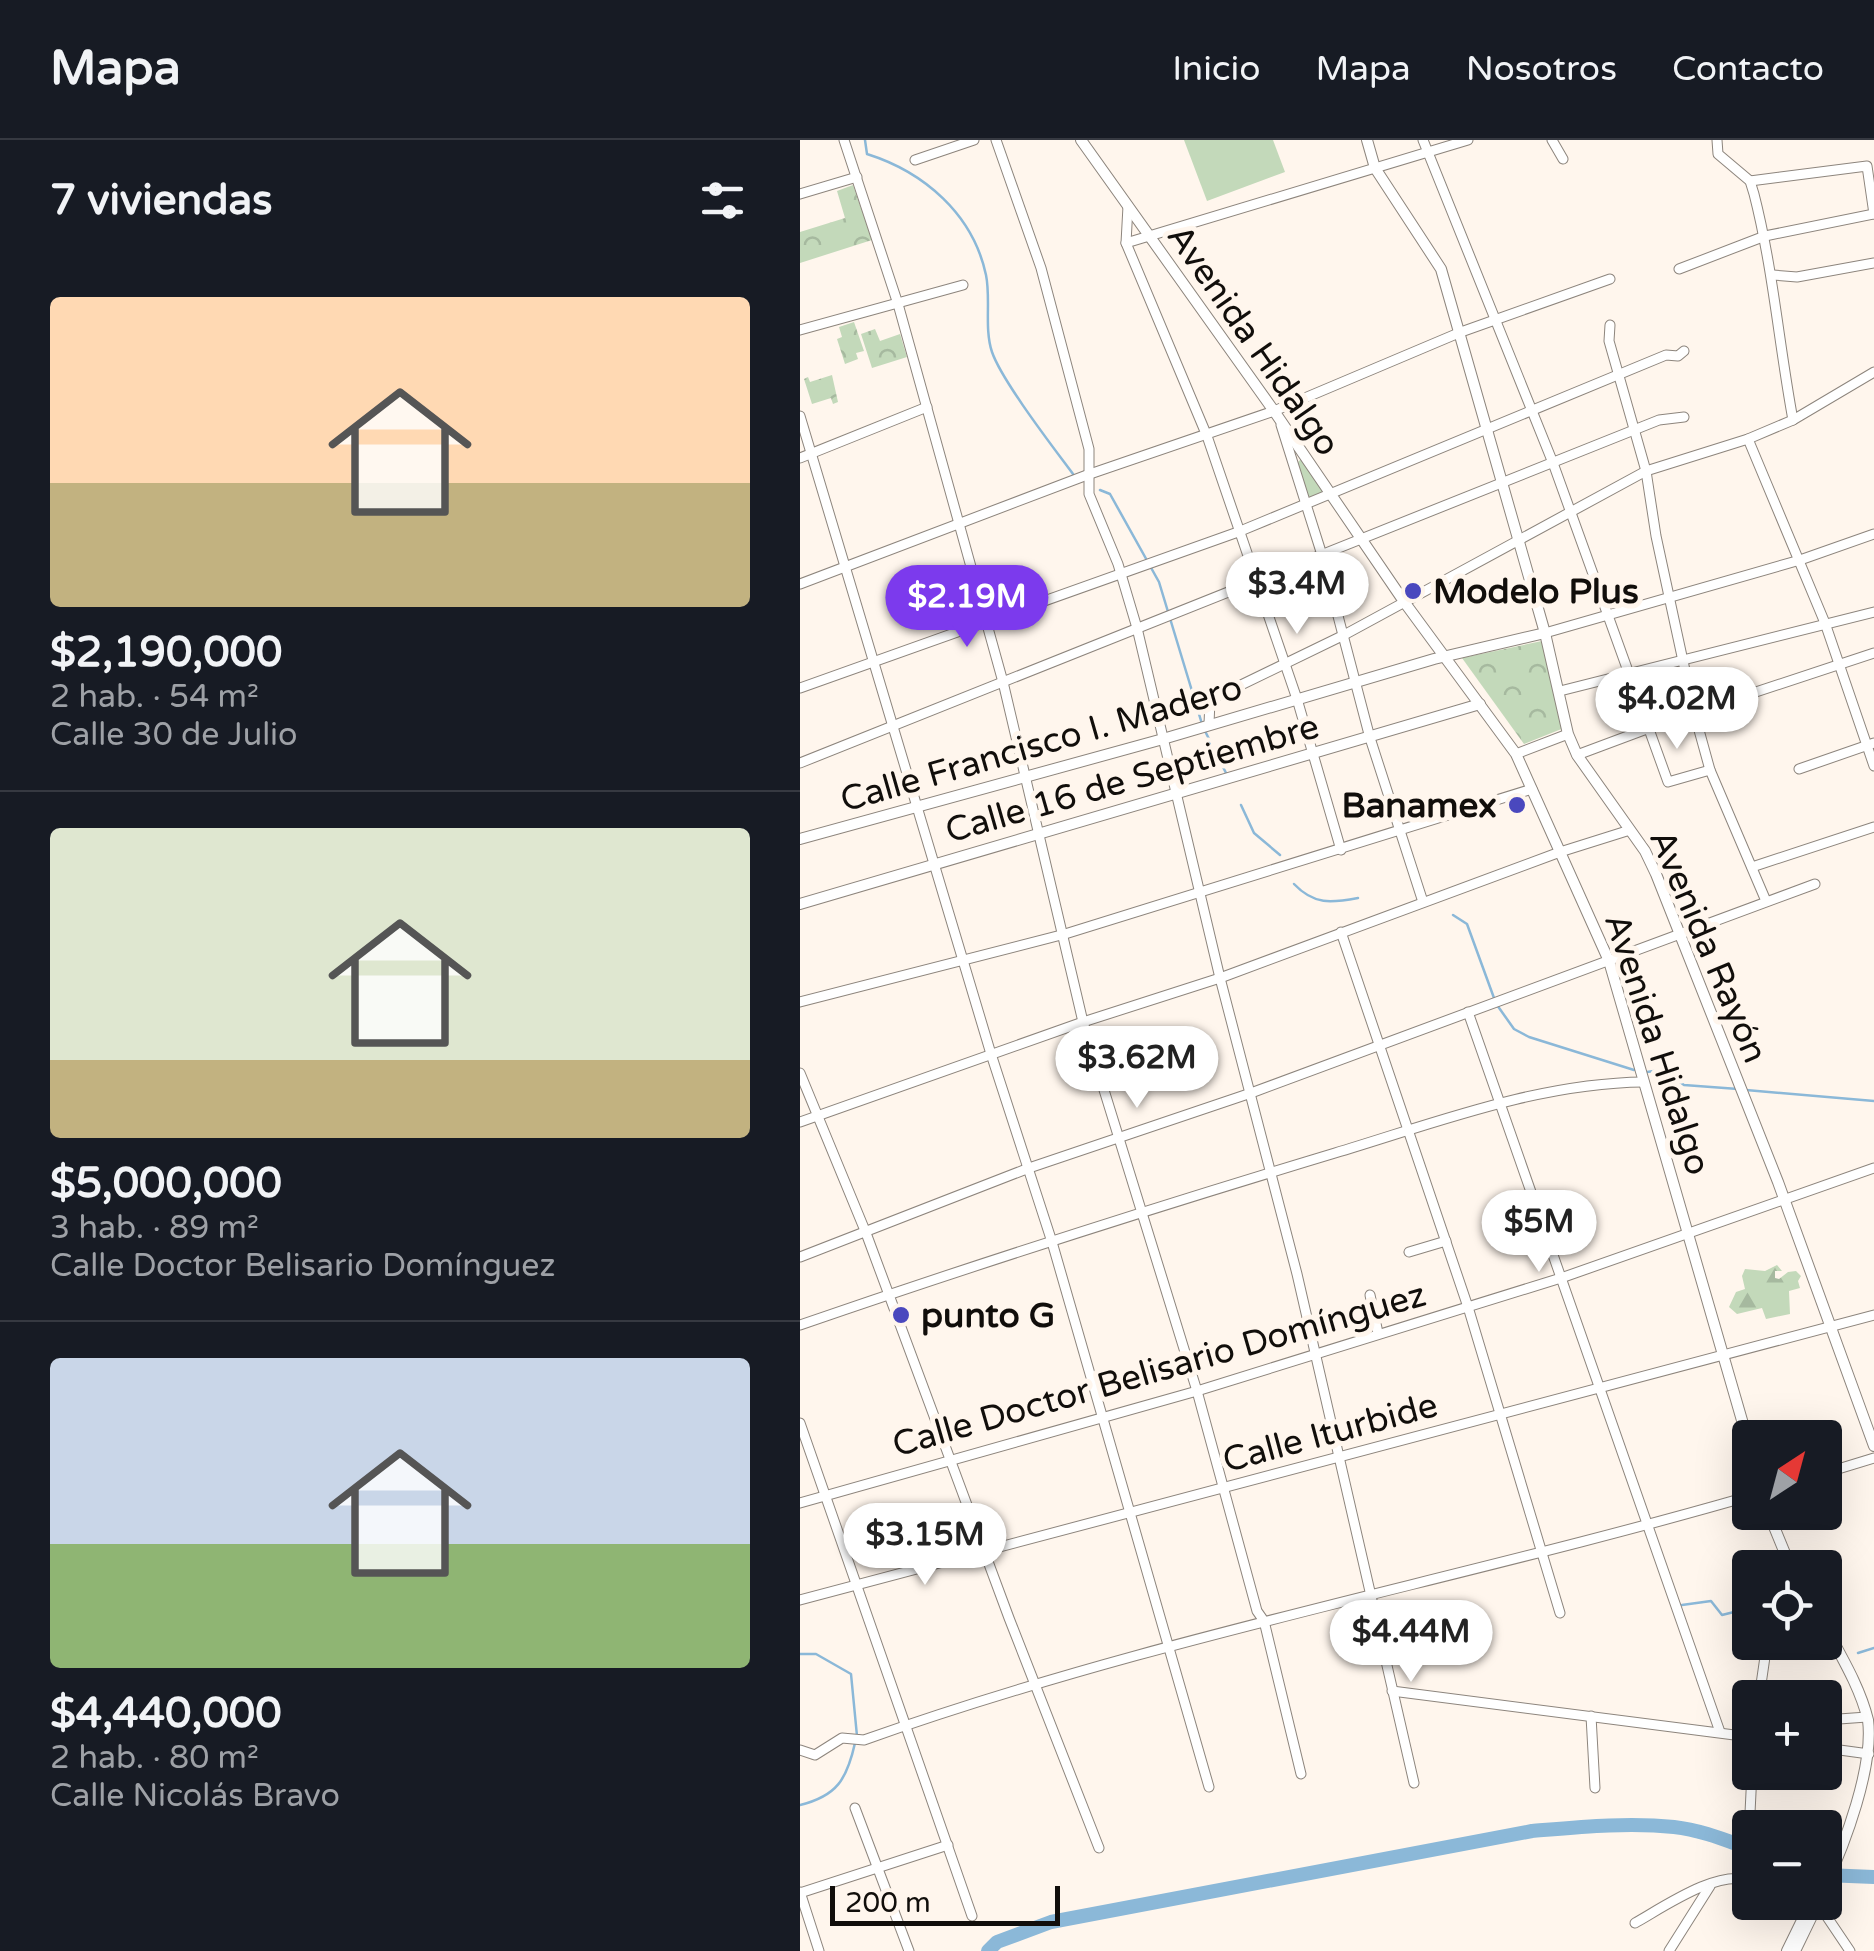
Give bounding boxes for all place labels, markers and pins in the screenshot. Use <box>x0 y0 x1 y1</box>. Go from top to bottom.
pin: $3.4M <box>1227 552 1367 637</box>
pin: $2.19M <box>886 565 1048 650</box>
place label: Modelo Plus <box>1433 571 1639 613</box>
marker: Modelo Plus <box>1402 580 1424 602</box>
pin: $4.02M <box>1596 667 1758 752</box>
place label: Banamex <box>1341 785 1497 827</box>
marker: Banamex <box>1506 794 1528 816</box>
pin: $3.62M <box>1056 1026 1218 1111</box>
pin: $5M <box>1491 1190 1587 1275</box>
place label: punto G <box>921 1295 1055 1337</box>
marker: punto G <box>890 1304 912 1326</box>
pin: $3.15M <box>844 1503 1006 1588</box>
pin: $4.44M <box>1330 1600 1492 1685</box>

